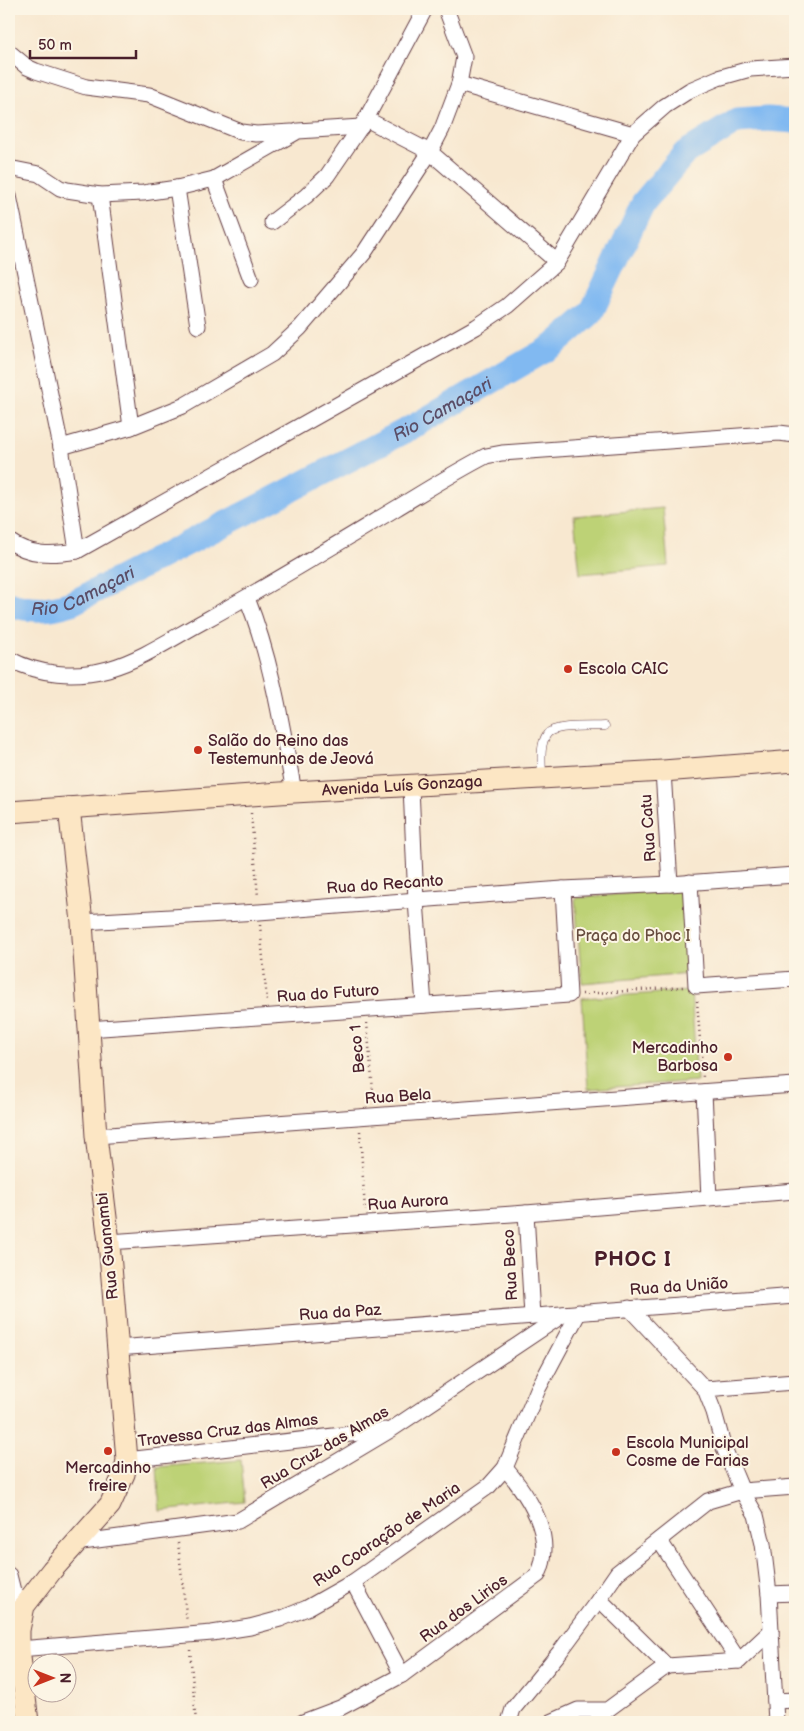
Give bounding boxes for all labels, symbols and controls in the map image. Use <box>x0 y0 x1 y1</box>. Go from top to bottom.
scale bar <box>30 28 136 60</box>
text: 50 m <box>38 36 72 55</box>
water label: Rio Camaçari <box>389 373 496 446</box>
water label: Rio Camaçari <box>31 561 139 620</box>
place label: Escola CAIC <box>578 660 668 679</box>
marker: Escola CAIC <box>562 663 574 675</box>
place label: Salão do Reino das Testemunhas de Jeová <box>208 732 374 769</box>
marker: Salão do Reino das Testemunhas de Jeová <box>192 744 204 756</box>
street label: Avenida Luís Gonzaga <box>321 772 483 800</box>
street label: Rua Catu <box>637 793 661 863</box>
street label: Rua do Recanto <box>326 871 444 899</box>
park label: Praça do Phoc I <box>576 927 690 946</box>
street label: Rua do Futuro <box>276 981 380 1007</box>
street label: Beco 1 <box>346 1024 370 1074</box>
place label: Mercadinho Barbosa <box>632 1039 718 1076</box>
marker: Mercadinho Barbosa <box>722 1051 734 1063</box>
street label: Rua Bela <box>364 1085 432 1109</box>
street label: Rua Guanambi <box>93 1191 123 1301</box>
street label: Rua Aurora <box>367 1191 449 1215</box>
street label: Rua Beco <box>500 1229 522 1301</box>
district label: PHOC I <box>594 1247 672 1272</box>
street label: Rua da União <box>629 1274 729 1300</box>
street label: Rua da Paz <box>298 1301 382 1325</box>
street label: Rua Cruz das Almas <box>258 1402 392 1494</box>
street label: Travessa Cruz das Almas <box>137 1410 319 1451</box>
place label: Escola Municipal Cosme de Farias <box>626 1434 749 1471</box>
marker: Mercadinho freire <box>102 1445 114 1457</box>
marker: Escola Municipal Cosme de Farias <box>610 1446 622 1458</box>
place label: Mercadinho freire <box>65 1459 151 1496</box>
street label: Rua Coaração de Maria <box>310 1479 464 1591</box>
street label: Rua dos Lirios <box>416 1571 512 1647</box>
north arrow <box>28 1654 78 1704</box>
text: N <box>56 1673 73 1683</box>

